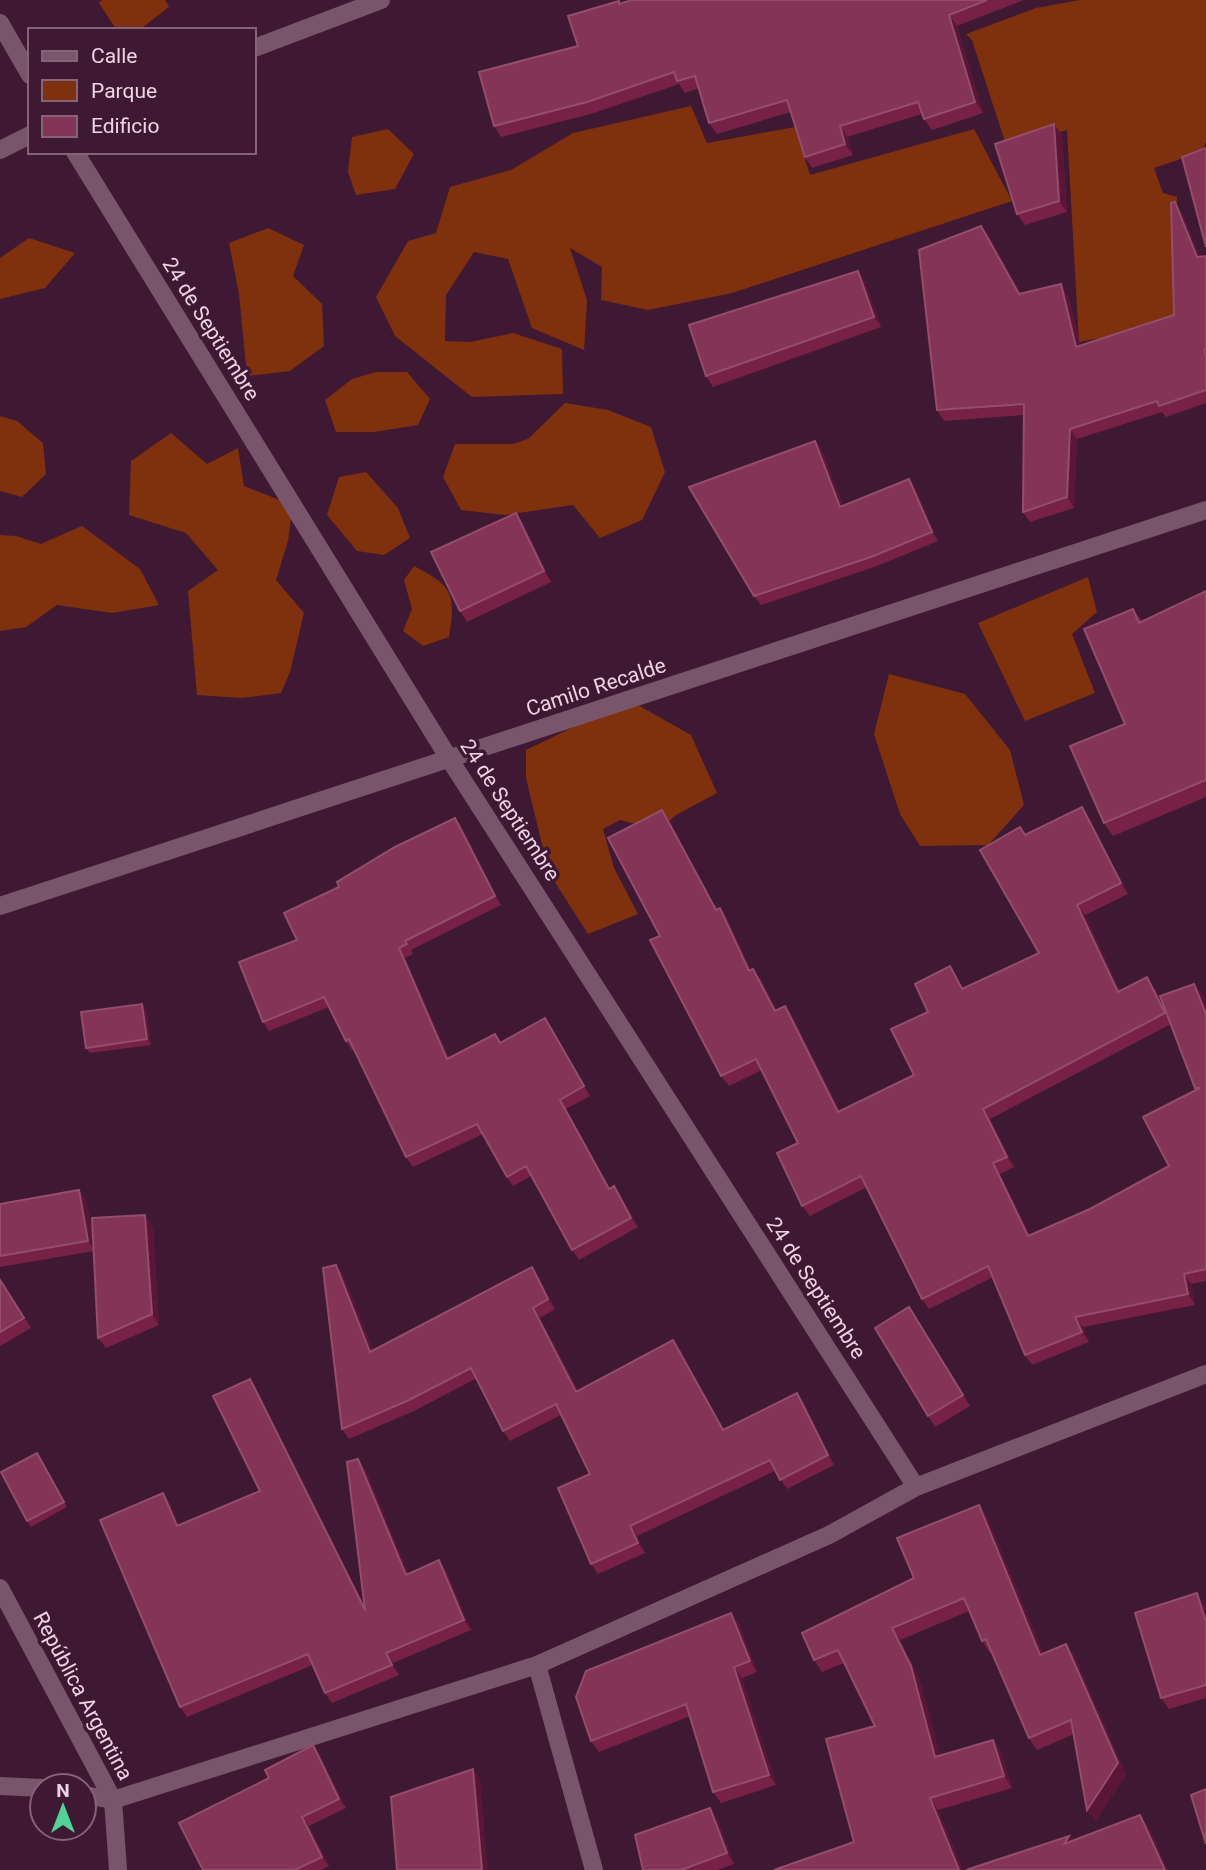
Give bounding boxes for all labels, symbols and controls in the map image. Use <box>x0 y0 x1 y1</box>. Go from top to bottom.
legend <box>28 28 256 154</box>
text: Calle <box>91 44 137 68</box>
text: Parque <box>91 79 157 103</box>
text: Edificio <box>91 114 159 138</box>
street label: 24 de Septiembre <box>157 253 265 405</box>
street label: Camilo Recalde <box>523 653 669 721</box>
street label: 24 de Septiembre <box>455 735 565 885</box>
street label: 24 de Septiembre <box>761 1213 871 1363</box>
street label: República Argentina <box>28 1608 138 1784</box>
north arrow <box>28 1772 98 1842</box>
text: N <box>56 1779 70 1802</box>

